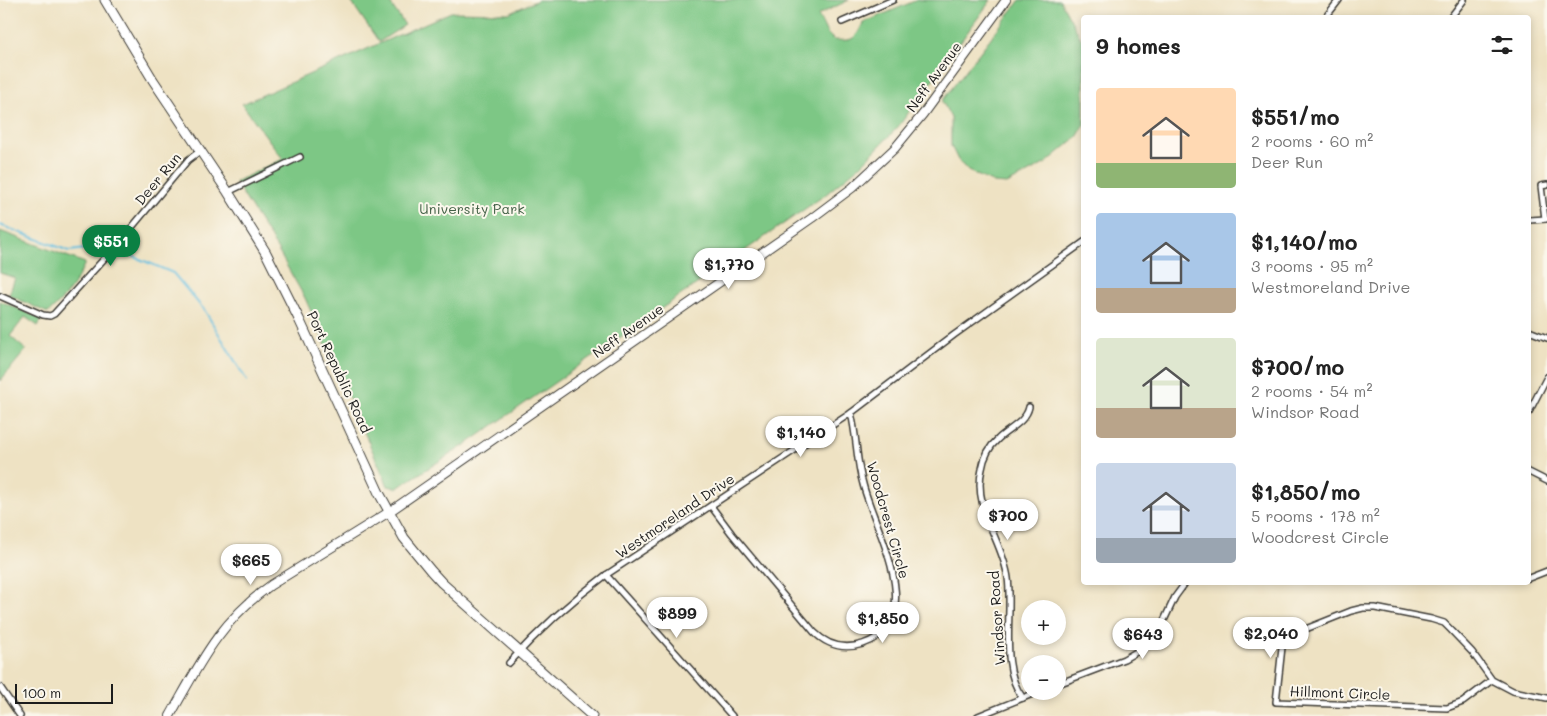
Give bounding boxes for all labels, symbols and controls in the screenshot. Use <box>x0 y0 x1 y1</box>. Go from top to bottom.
icon: filters <box>1488 31 1516 59</box>
text: 9 homes <box>1096 32 1181 59</box>
street label: Neff Avenue <box>902 38 966 116</box>
text: $551/mo <box>1251 103 1340 130</box>
icon: home <box>1136 108 1196 168</box>
text: 2 rooms · 60 m² <box>1251 130 1373 151</box>
street label: Deer Run <box>130 148 185 209</box>
text: Deer Run <box>1251 151 1323 172</box>
park label: University Park <box>419 199 525 218</box>
pin: $551 <box>81 224 141 267</box>
text: $1,140/mo <box>1251 228 1358 255</box>
text: $551 <box>93 230 129 251</box>
icon: home <box>1136 233 1196 293</box>
pin: $1,770 <box>688 248 770 290</box>
text: $1,770 <box>704 253 754 274</box>
text: 3 rooms · 95 m² <box>1251 255 1373 276</box>
text: Westmoreland Drive <box>1251 276 1410 297</box>
street label: Neff Avenue <box>588 299 667 362</box>
street label: Port Republic Road <box>303 308 376 436</box>
text: $700/mo <box>1251 353 1344 380</box>
icon: home <box>1136 358 1196 418</box>
text: 2 rooms · 54 m² <box>1251 380 1372 401</box>
text: Windsor Road <box>1251 401 1359 422</box>
pin: $1,140 <box>760 416 842 458</box>
text: $1,140 <box>776 421 826 442</box>
street label: Woodcrest Circle <box>863 459 914 581</box>
street label: Westmoreland Drive <box>612 469 738 562</box>
text: $1,850/mo <box>1251 478 1360 505</box>
icon: home <box>1136 483 1196 543</box>
pin: $700 <box>978 498 1038 541</box>
text: $700 <box>988 504 1028 525</box>
text: 5 rooms · 178 m² <box>1251 505 1380 526</box>
text: Woodcrest Circle <box>1251 526 1389 547</box>
pin: $665 <box>221 544 281 586</box>
text: $665 <box>232 549 270 570</box>
street label: Windsor Road <box>984 570 1009 666</box>
pin: $899 <box>647 596 707 639</box>
map controls <box>1021 600 1066 700</box>
button: + <box>1021 600 1066 645</box>
text: $899 <box>657 602 697 623</box>
pin: $1,850 <box>842 602 924 644</box>
text: $1,850 <box>857 607 909 628</box>
pin: $2,040 <box>1230 616 1312 659</box>
pin: $643 <box>1113 618 1173 660</box>
text: $2,040 <box>1244 622 1298 643</box>
text: $643 <box>1123 623 1163 644</box>
button: − <box>1021 655 1066 700</box>
scale bar <box>15 681 112 704</box>
street label: Hillmont Circle <box>1289 681 1391 704</box>
text: 100 m <box>22 683 61 702</box>

